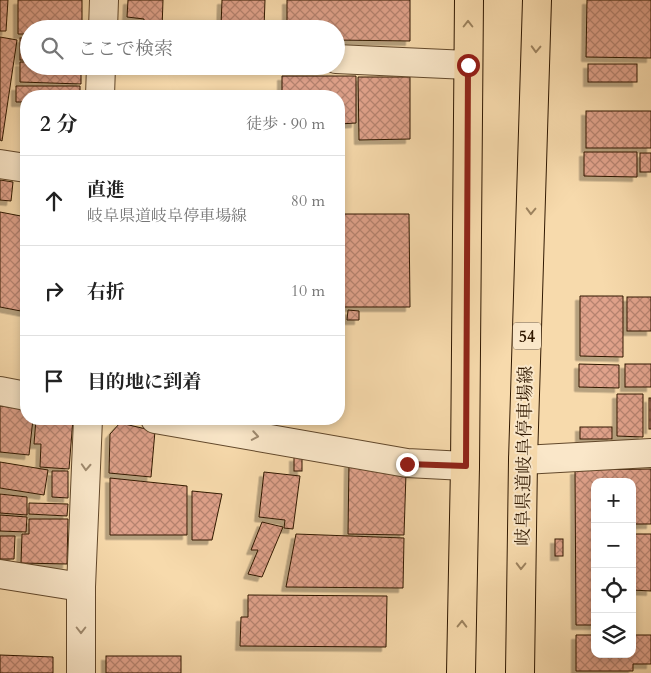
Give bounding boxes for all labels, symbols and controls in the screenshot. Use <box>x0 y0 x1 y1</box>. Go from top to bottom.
search box <box>20 20 345 75</box>
one-way arrow <box>463 20 473 28</box>
icon: search <box>38 34 66 62</box>
text: ここで検索 <box>78 36 173 62</box>
one-way arrow <box>530 45 541 53</box>
route start <box>457 54 480 77</box>
text: 2 分 <box>40 110 77 139</box>
text: 徒歩 · 90 m <box>246 113 325 135</box>
text: 直進 <box>87 177 125 203</box>
icon: ahead <box>40 187 68 215</box>
text: 80 m <box>291 190 325 212</box>
text: 岐阜県道岐阜停車場線 <box>87 205 247 227</box>
one-way arrow <box>525 207 536 215</box>
icon: right <box>40 277 68 305</box>
text: 右折 <box>87 279 125 305</box>
text: 10 m <box>291 280 325 302</box>
road number: 54 <box>513 322 541 350</box>
street label: 岐阜県道岐阜停車場線 <box>510 366 539 546</box>
icon: arrive <box>40 367 68 395</box>
text: 目的地に到着 <box>87 369 201 395</box>
one-way arrow <box>251 431 259 441</box>
route end <box>396 453 419 476</box>
one-way arrow <box>81 464 92 472</box>
map controls <box>591 478 636 658</box>
button: + <box>591 478 636 523</box>
button: − <box>591 523 636 568</box>
one-way arrow <box>516 562 527 570</box>
button: locate <box>591 568 636 613</box>
button: layers <box>591 613 636 658</box>
one-way arrow <box>457 620 467 628</box>
one-way arrow <box>76 626 86 634</box>

